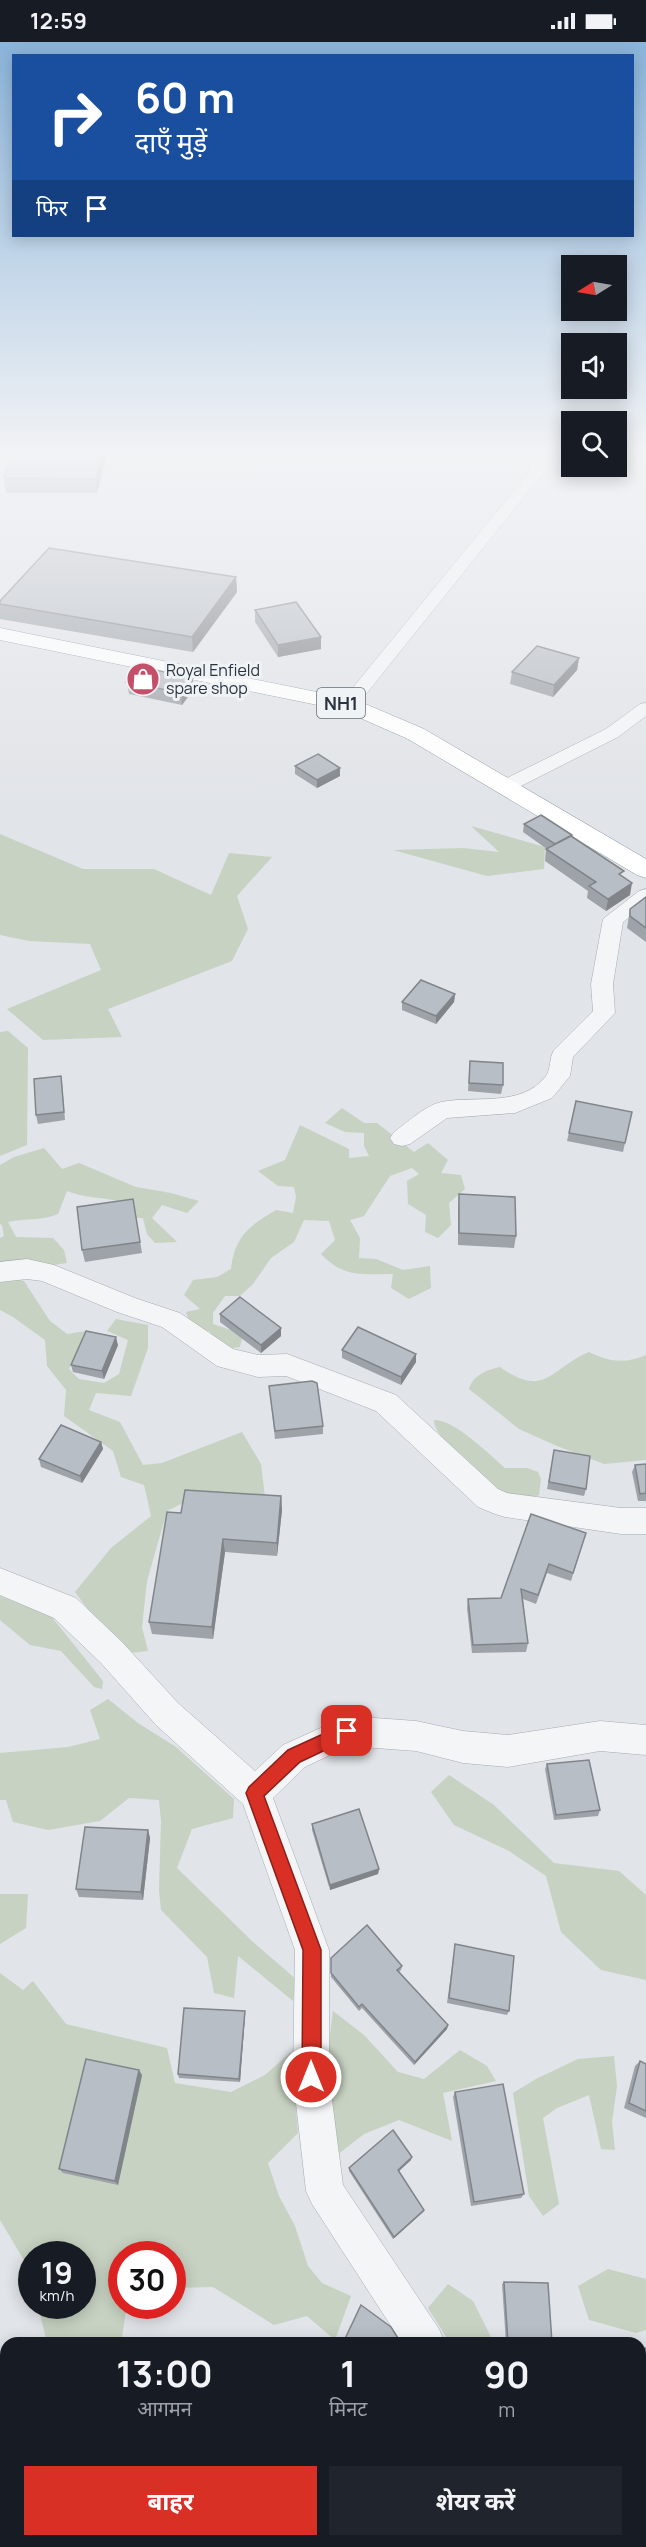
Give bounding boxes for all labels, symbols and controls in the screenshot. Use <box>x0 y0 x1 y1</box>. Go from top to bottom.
text: 12:59 <box>30 6 87 36</box>
text: 60 m <box>135 68 235 126</box>
icon: right <box>36 78 114 156</box>
text: दाएँ मुड़ें <box>135 123 207 160</box>
icon: arrive <box>80 192 113 225</box>
text: फिर <box>36 193 68 223</box>
north arrow <box>561 255 627 321</box>
map controls <box>561 255 627 477</box>
button: sound <box>561 333 627 399</box>
button: search <box>561 411 627 477</box>
place label: Royal Enfield spare shop <box>166 659 260 699</box>
shop icon: Royal Enfield spare shop <box>125 661 161 697</box>
road number: NH1 <box>317 688 365 718</box>
pin <box>321 1705 372 1756</box>
icon: arrive <box>330 1714 363 1747</box>
position arrow <box>279 2045 343 2109</box>
speed limit sign: 30 <box>108 2241 186 2319</box>
text: 19 <box>41 2252 73 2293</box>
text: km/h <box>40 2285 74 2306</box>
text: 13:00 <box>116 2349 213 2398</box>
text: 1 <box>340 2349 356 2398</box>
text: 90 <box>484 2350 530 2399</box>
text: आगमन <box>137 2395 192 2422</box>
text: मिनट <box>329 2395 367 2422</box>
text: m <box>498 2396 515 2423</box>
button: बाहर <box>24 2466 317 2535</box>
button: शेयर करें <box>329 2466 622 2535</box>

